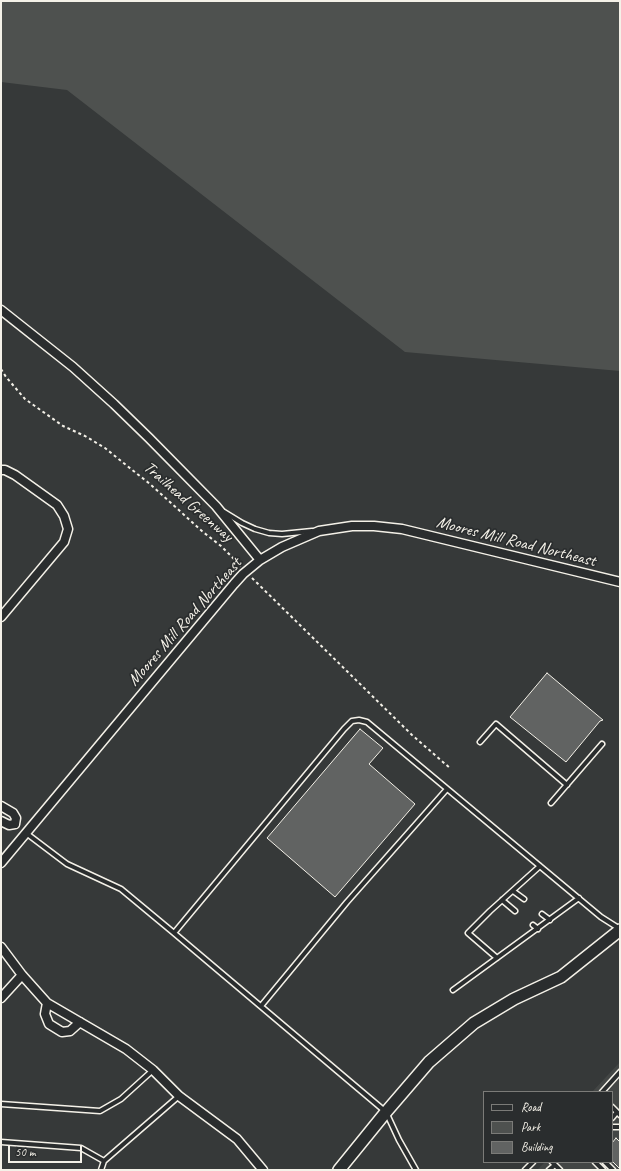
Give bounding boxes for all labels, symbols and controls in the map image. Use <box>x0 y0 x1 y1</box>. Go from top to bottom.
street label: Trailhead Greenway <box>139 458 237 546</box>
street label: Moores Mill Road Northeast <box>434 512 598 572</box>
street label: Moores Mill Road Northeast <box>124 554 246 690</box>
legend <box>483 1091 613 1163</box>
text: Road <box>521 1099 541 1115</box>
text: Park <box>521 1119 540 1135</box>
scale bar <box>10 1137 84 1163</box>
text: Building <box>521 1139 553 1155</box>
text: 50 m <box>15 1144 35 1160</box>

